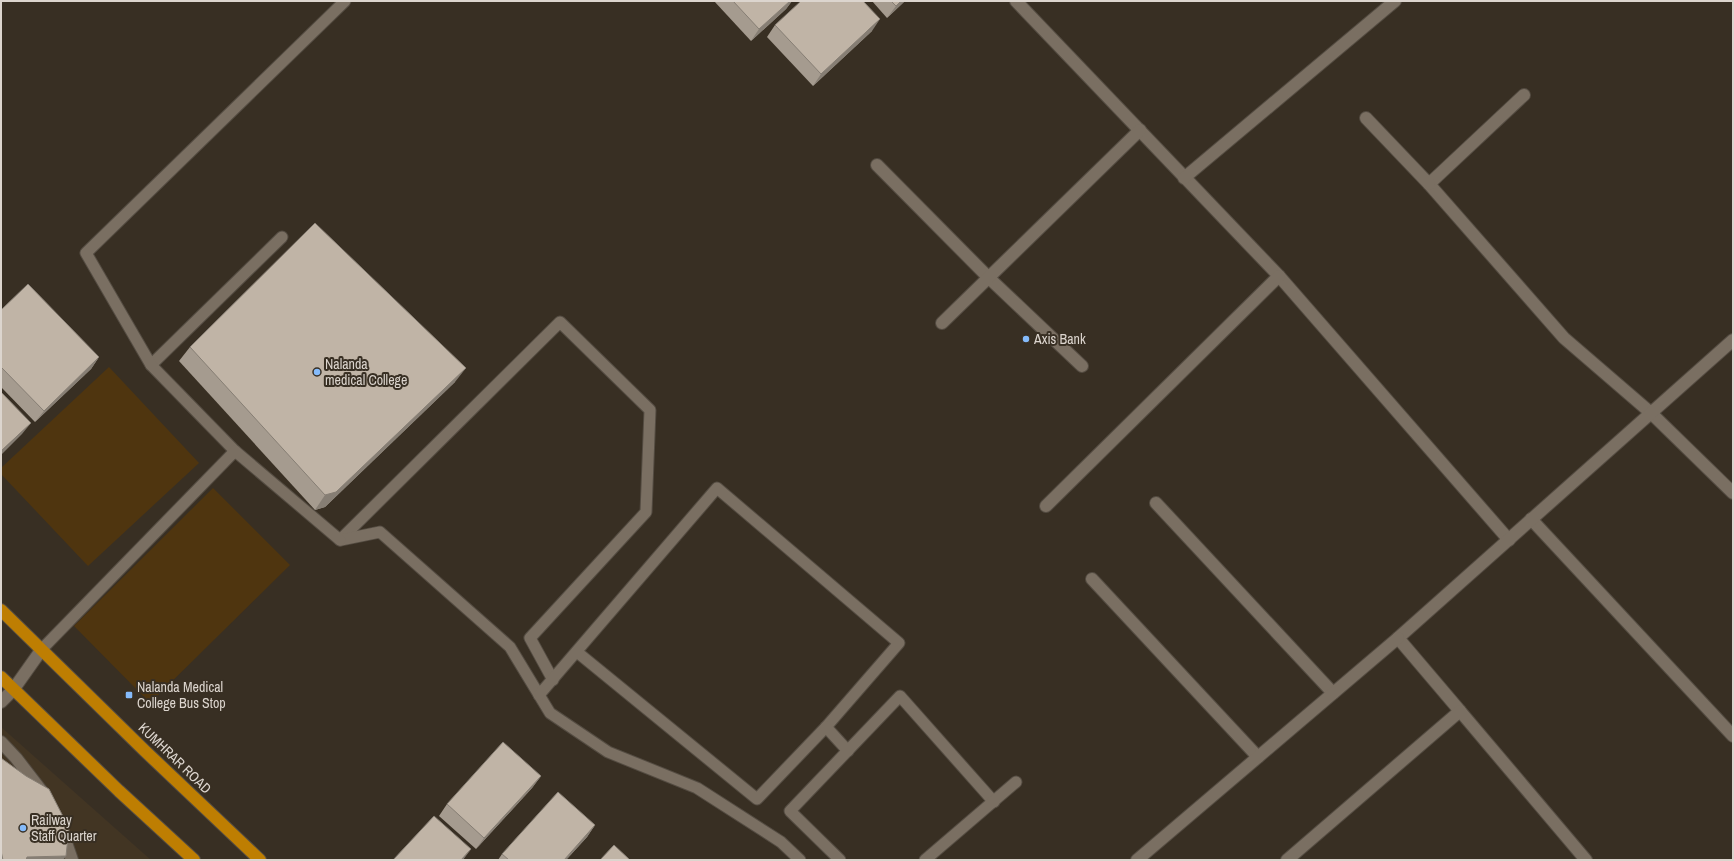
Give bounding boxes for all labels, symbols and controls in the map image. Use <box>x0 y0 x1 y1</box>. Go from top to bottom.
place label: Axis Bank <box>1033 330 1086 348</box>
marker: Axis Bank <box>1021 334 1031 344</box>
place label: Nalanda medical College <box>325 355 407 389</box>
marker: Nalanda medical College <box>312 367 322 377</box>
place label: Nalanda Medical College Bus Stop <box>137 678 226 712</box>
marker: Nalanda Medical College Bus Stop <box>124 690 134 700</box>
street label: KUMHRAR ROAD <box>135 719 215 797</box>
place label: Railway Staff Quarter <box>31 811 97 845</box>
marker: Railway Staff Quarter <box>18 823 28 833</box>

